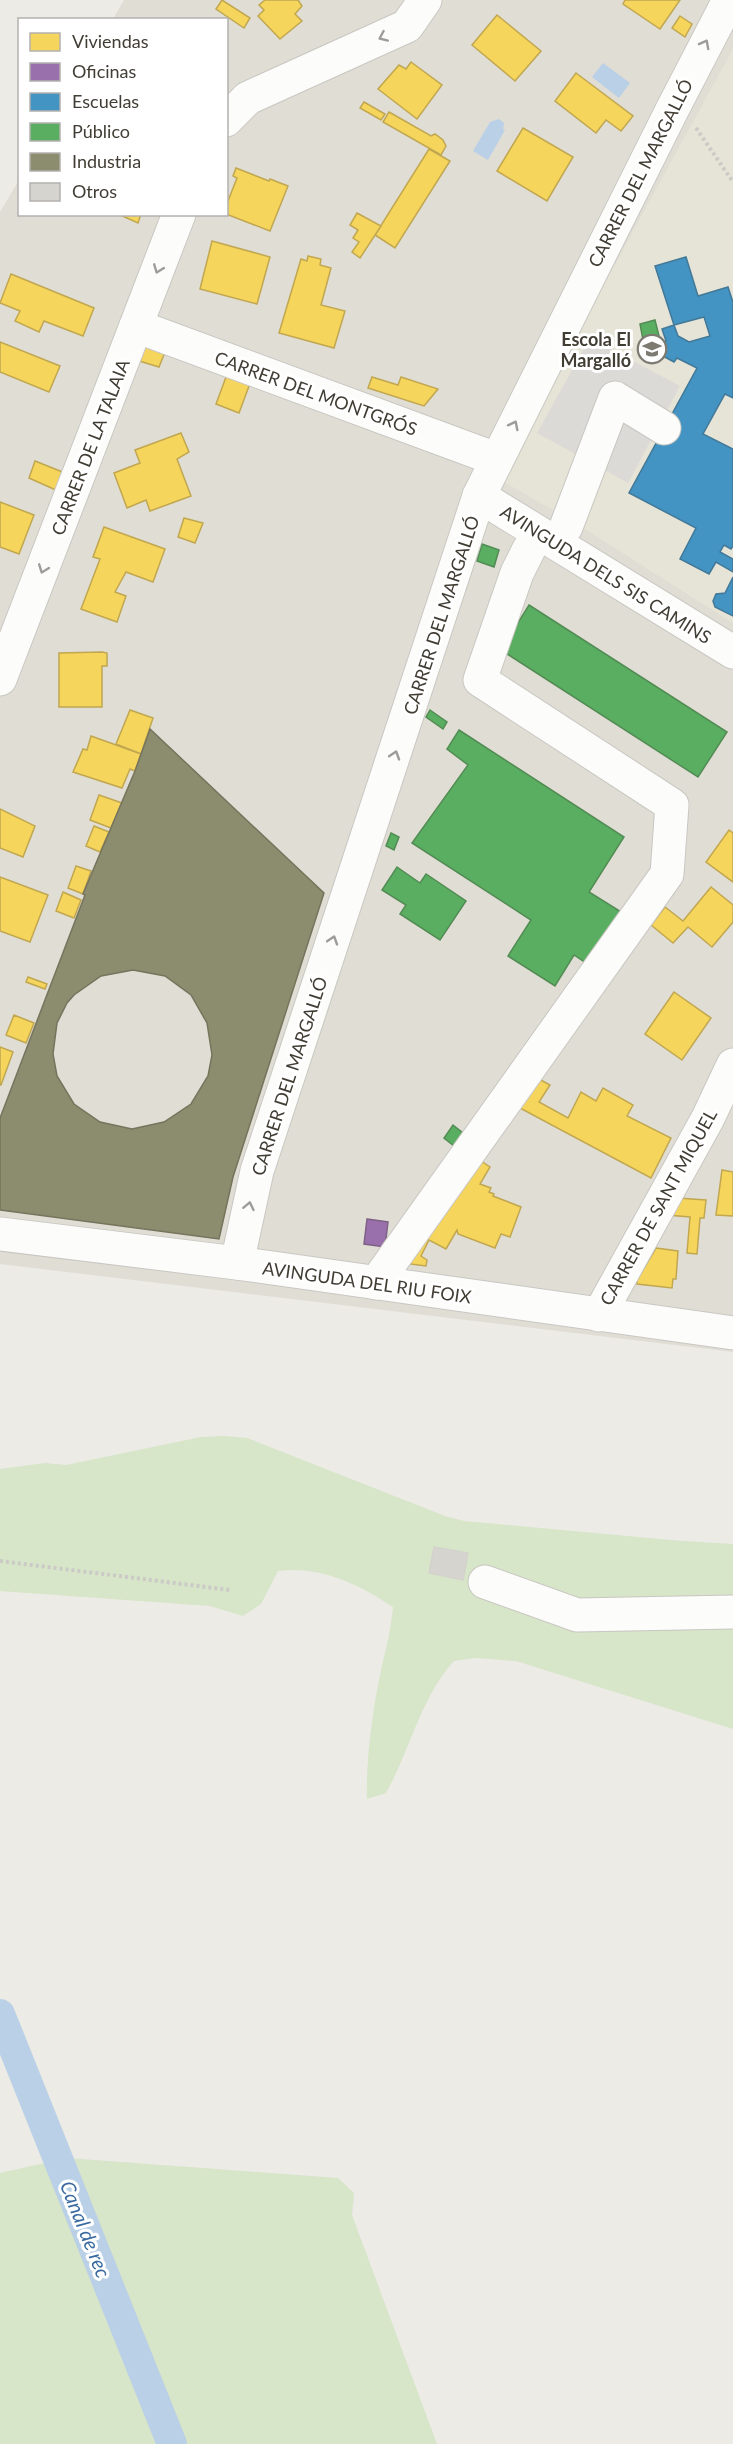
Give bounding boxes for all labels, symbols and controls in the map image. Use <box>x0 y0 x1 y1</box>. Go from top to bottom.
legend <box>18 18 228 216</box>
text: Viviendas <box>72 30 149 52</box>
one-way arrow <box>378 30 389 42</box>
one-way arrow <box>698 40 709 50</box>
text: Oficinas <box>72 60 137 82</box>
street label: CARRER DEL MARGALLÓ <box>583 75 697 271</box>
text: Escuelas <box>72 90 139 112</box>
text: Público <box>72 120 130 142</box>
text: Industria <box>72 150 141 172</box>
text: Otros <box>72 180 117 202</box>
one-way arrow <box>153 263 165 274</box>
place label: Escola El Margalló <box>561 328 631 371</box>
school or university icon: Escola El Margalló <box>636 333 668 365</box>
street label: CARRER DEL MONTGRÓS <box>212 346 420 440</box>
street label: CARRER DE LA TALAIA <box>46 355 134 538</box>
one-way arrow <box>506 420 518 431</box>
street label: AVINGUDA DELS SIS CAMINS <box>497 500 715 648</box>
street label: CARRER DEL MARGALLÓ <box>398 513 484 717</box>
one-way arrow <box>37 563 50 574</box>
one-way arrow <box>388 750 400 761</box>
one-way arrow <box>326 935 339 946</box>
street label: CARRER DEL MARGALLÓ <box>246 974 332 1178</box>
street label: CARRER DE SANT MIQUEL <box>595 1105 721 1309</box>
one-way arrow <box>242 1201 255 1211</box>
street label: AVINGUDA DEL RIU FOIX <box>261 1256 473 1308</box>
water label: Canal de rec <box>56 2177 116 2281</box>

